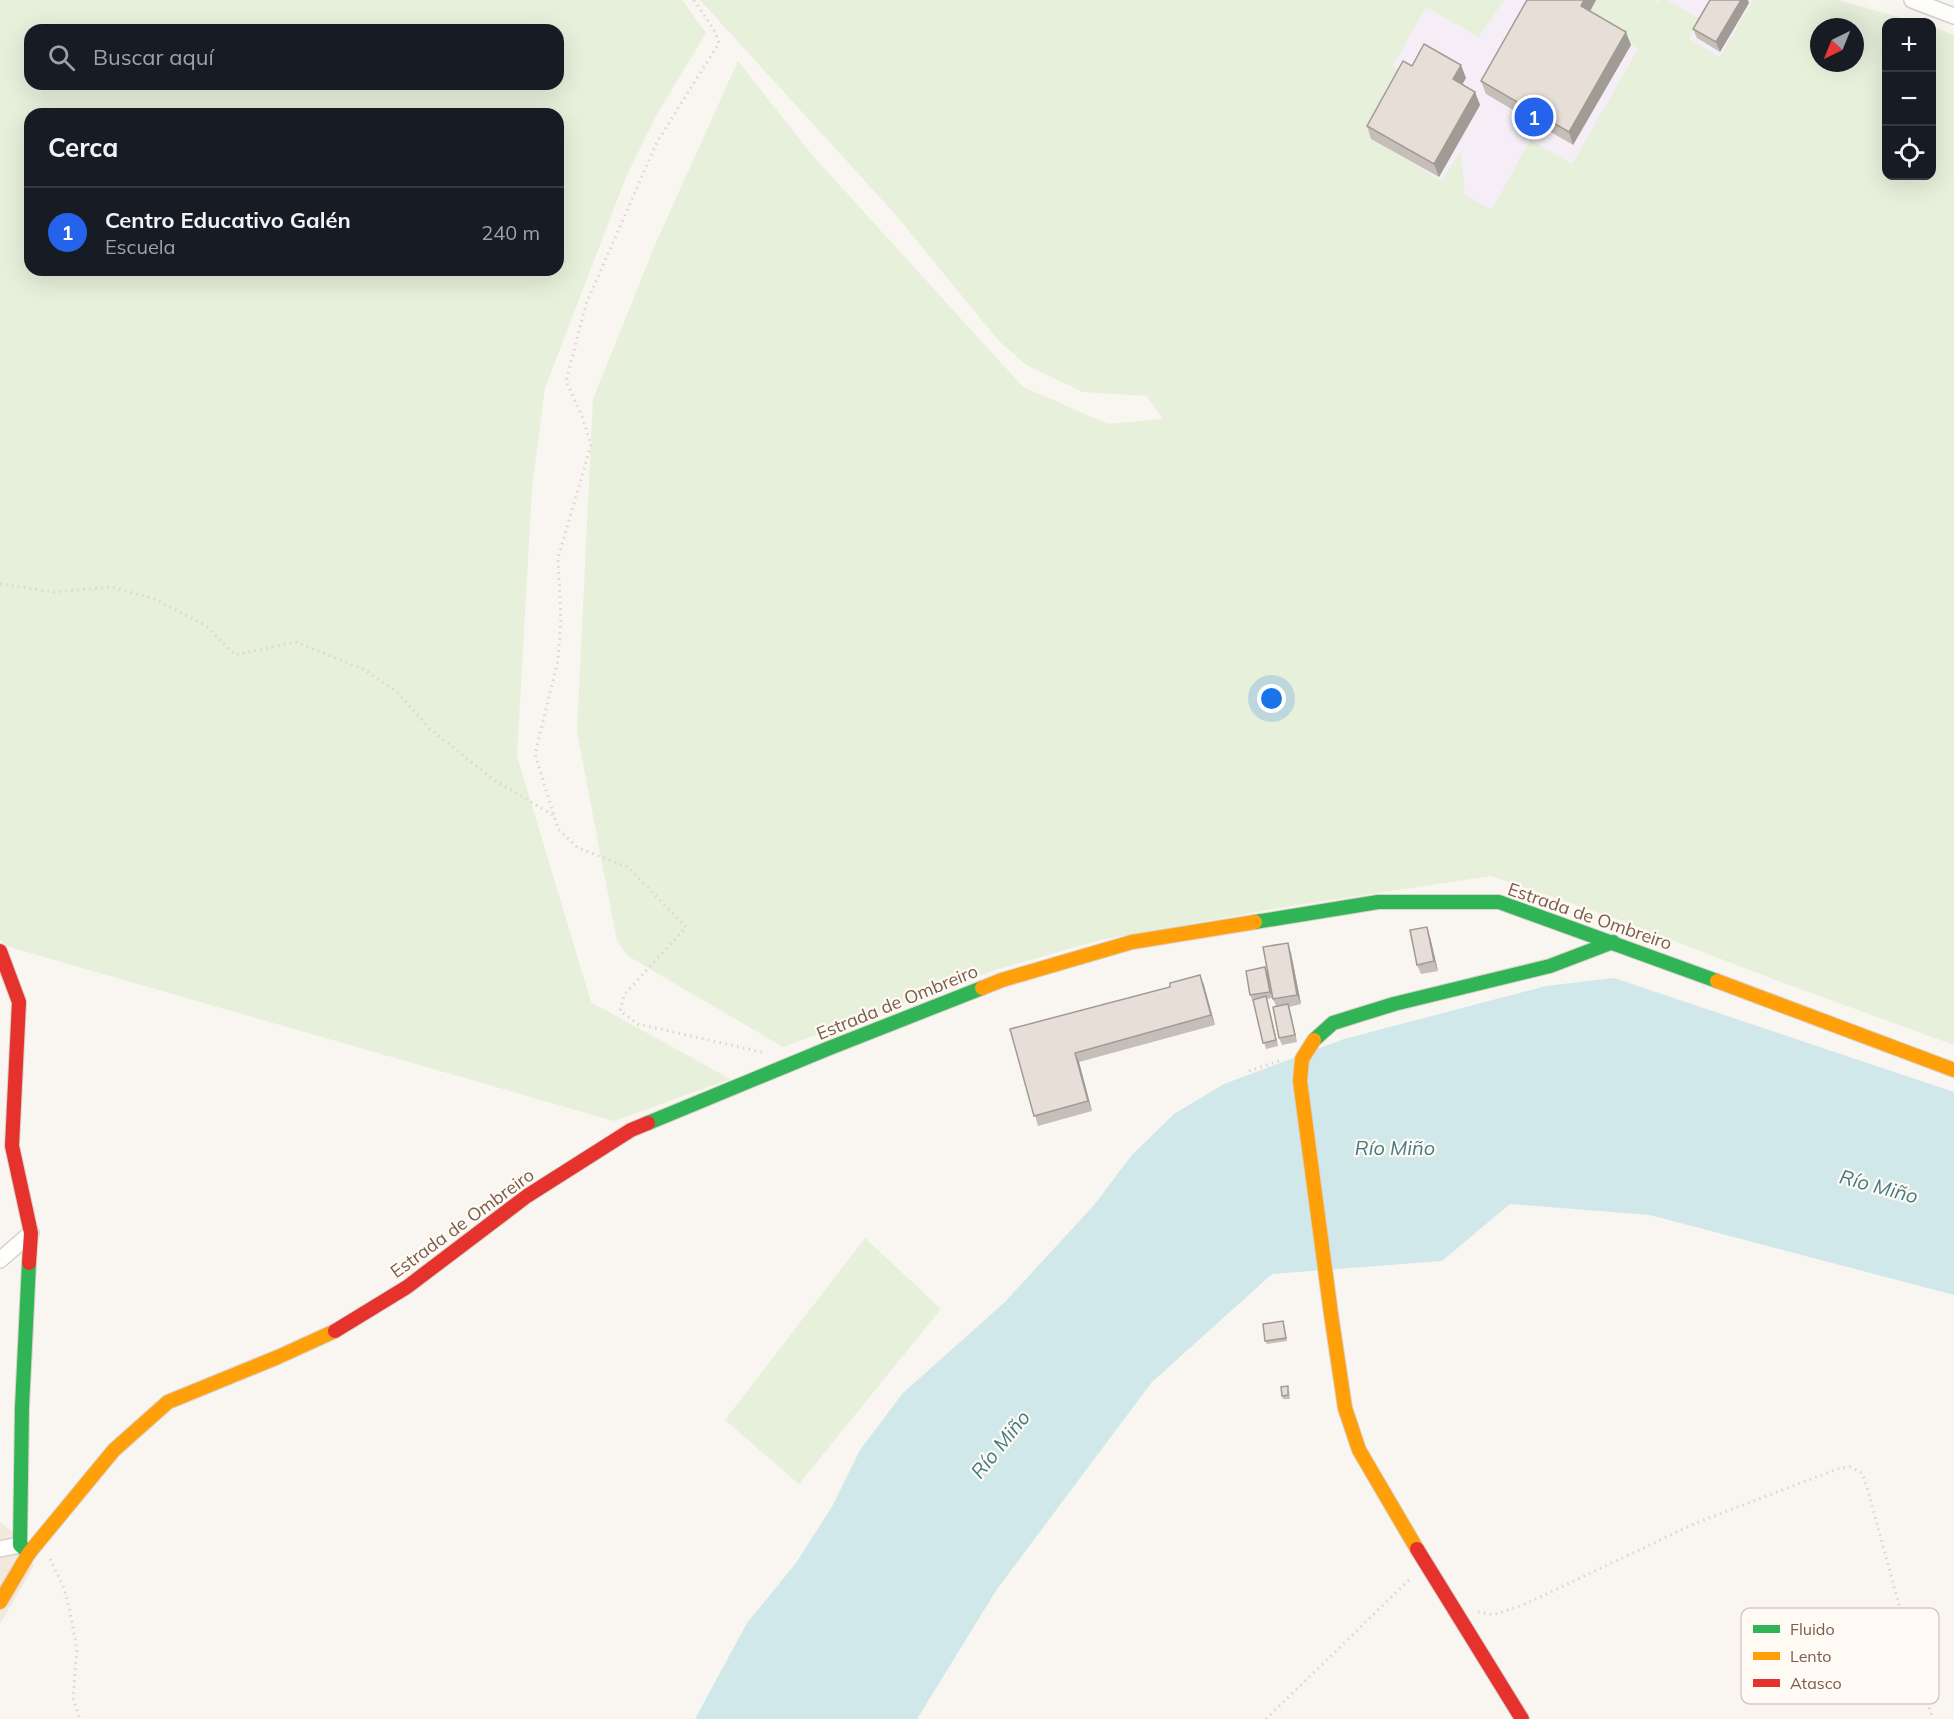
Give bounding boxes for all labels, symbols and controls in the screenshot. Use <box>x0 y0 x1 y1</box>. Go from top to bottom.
north arrow <box>1810 18 1864 72</box>
map controls <box>1882 18 1936 180</box>
button: + <box>1882 18 1936 72</box>
search box <box>24 24 564 90</box>
icon: search <box>45 41 78 74</box>
text: Buscar aquí <box>93 43 214 71</box>
button: − <box>1882 72 1936 126</box>
pin: 1 <box>1514 94 1553 140</box>
button: locate <box>1882 126 1936 180</box>
text: Cerca <box>48 131 118 164</box>
text: Centro Educativo Galén <box>105 206 351 234</box>
text: 1 <box>62 220 74 245</box>
text: 240 m <box>481 220 540 245</box>
text: Escuela <box>105 234 176 259</box>
your location <box>1257 684 1286 713</box>
street label: Estrada de Ombreiro <box>1505 877 1675 955</box>
street label: Estrada de Ombreiro <box>813 959 981 1045</box>
water label: Río Miño <box>1355 1135 1435 1160</box>
street label: Estrada de Ombreiro <box>386 1163 538 1283</box>
water label: Río Miño <box>1837 1164 1921 1208</box>
water label: Río Miño <box>965 1405 1035 1483</box>
legend <box>1741 1608 1939 1704</box>
text: Fluido <box>1790 1619 1835 1639</box>
text: Lento <box>1790 1646 1831 1666</box>
text: Atasco <box>1790 1673 1842 1693</box>

